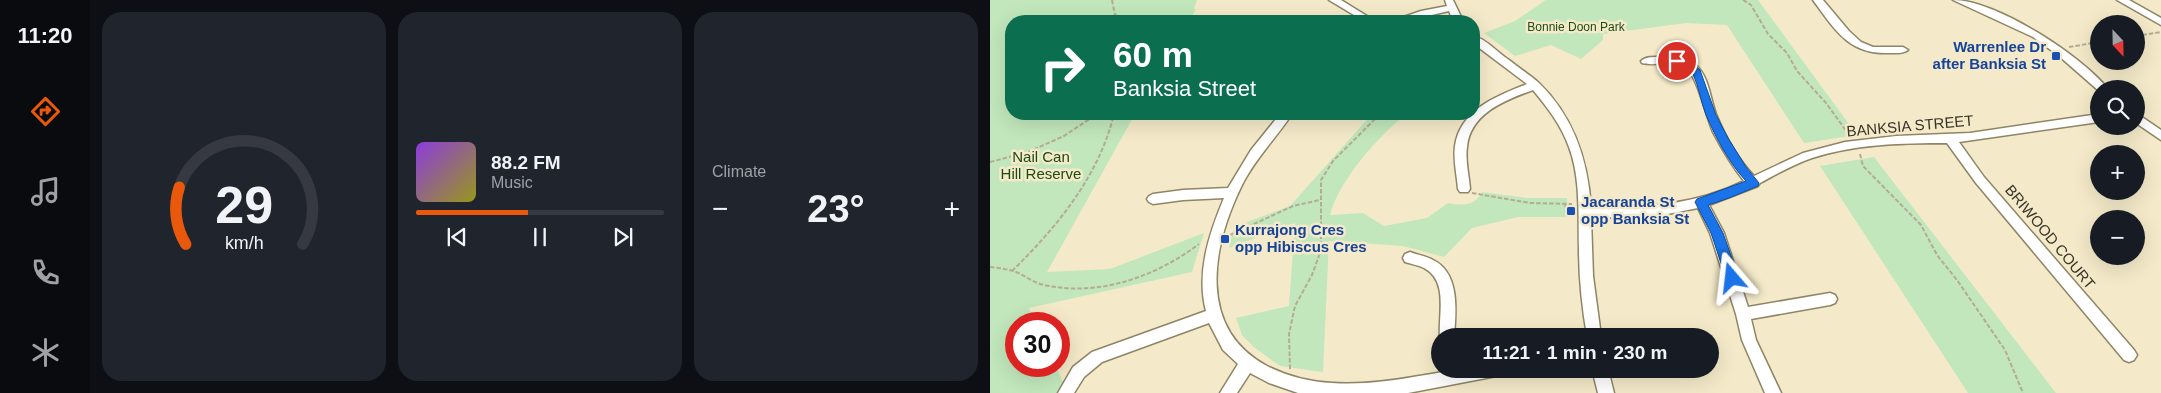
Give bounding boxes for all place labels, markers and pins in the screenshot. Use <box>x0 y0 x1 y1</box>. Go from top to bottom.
place label: Warrenlee Dr after Banksia St <box>1933 38 2046 72</box>
pin <box>1656 40 1698 82</box>
marker: Warrenlee Dr after Banksia St <box>2050 50 2062 62</box>
place label: Jacaranda St opp Banksia St <box>1581 193 1689 227</box>
marker: Jacaranda St opp Banksia St <box>1565 205 1577 217</box>
place label: Kurrajong Cres opp Hibiscus Cres <box>1235 221 1367 255</box>
marker: Kurrajong Cres opp Hibiscus Cres <box>1219 233 1231 245</box>

